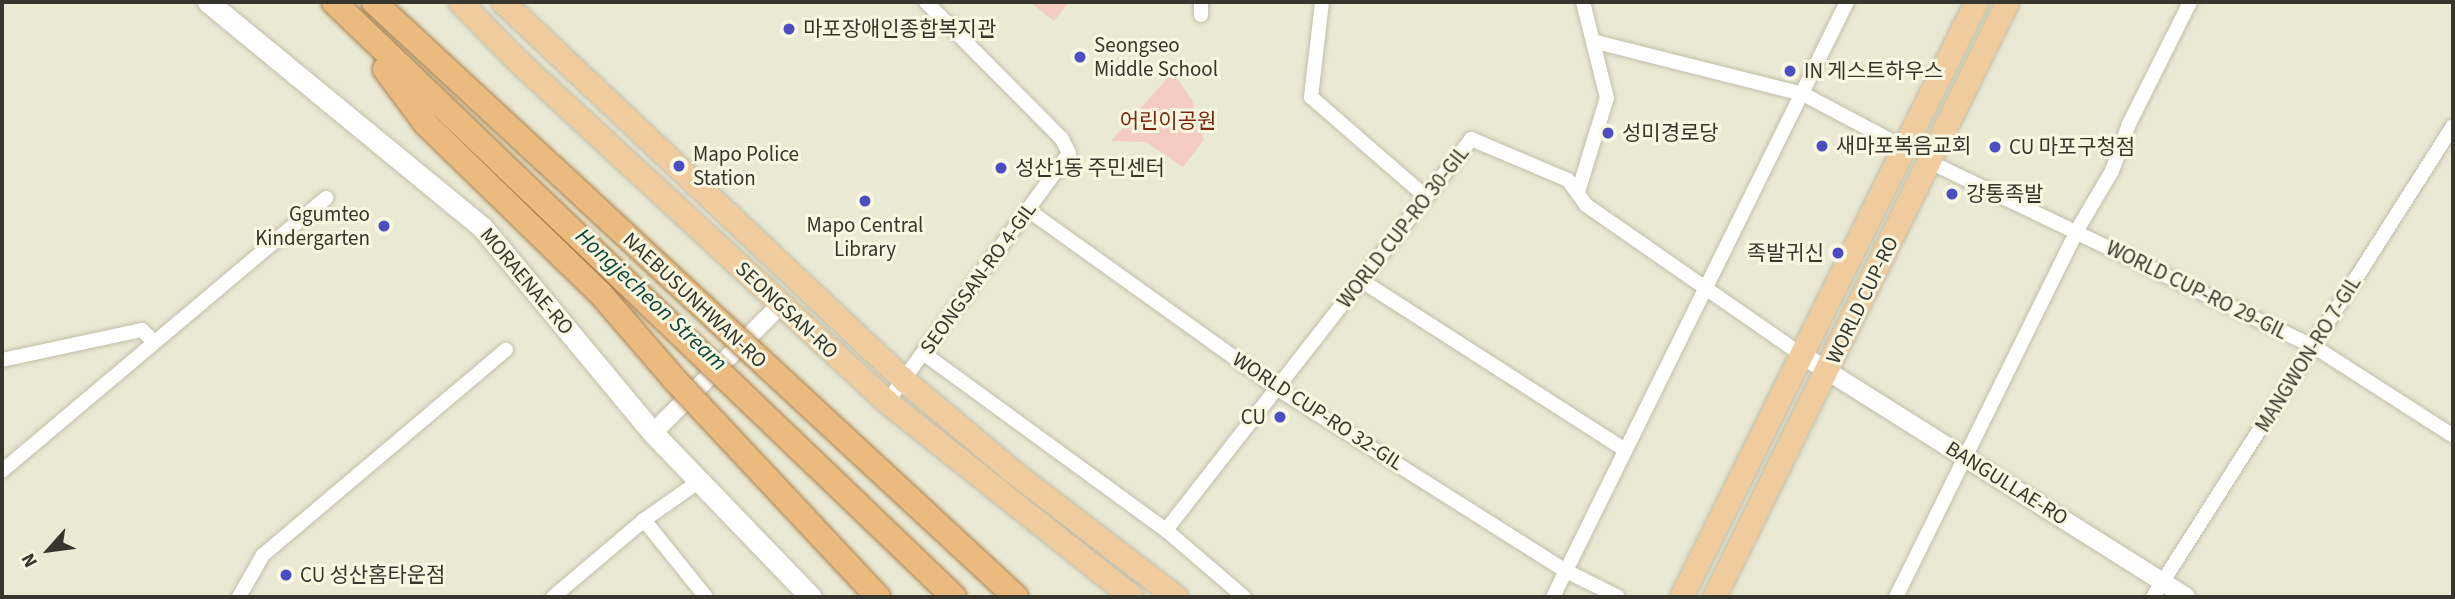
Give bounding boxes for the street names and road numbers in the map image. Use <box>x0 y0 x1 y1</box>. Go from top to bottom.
street label: WORLD CUP-RO 30-GIL <box>1332 141 1474 313</box>
street label: SEONGSAN-RO 4-GIL <box>915 197 1041 359</box>
street label: MORAENAE-RO <box>475 222 579 340</box>
street label: NAEBUSUNHWAN-RO <box>618 227 772 373</box>
street label: WORLD CUP-RO <box>1820 232 1904 368</box>
street label: WORLD CUP-RO 29-GIL <box>2102 235 2292 345</box>
street label: SEONGSAN-RO <box>730 256 844 364</box>
street label: MANGWON-RO 7-GIL <box>2250 271 2366 437</box>
street label: WORLD CUP-RO 32-GIL <box>1228 346 1408 476</box>
street label: BANGULLAE-RO <box>1941 435 2073 531</box>

